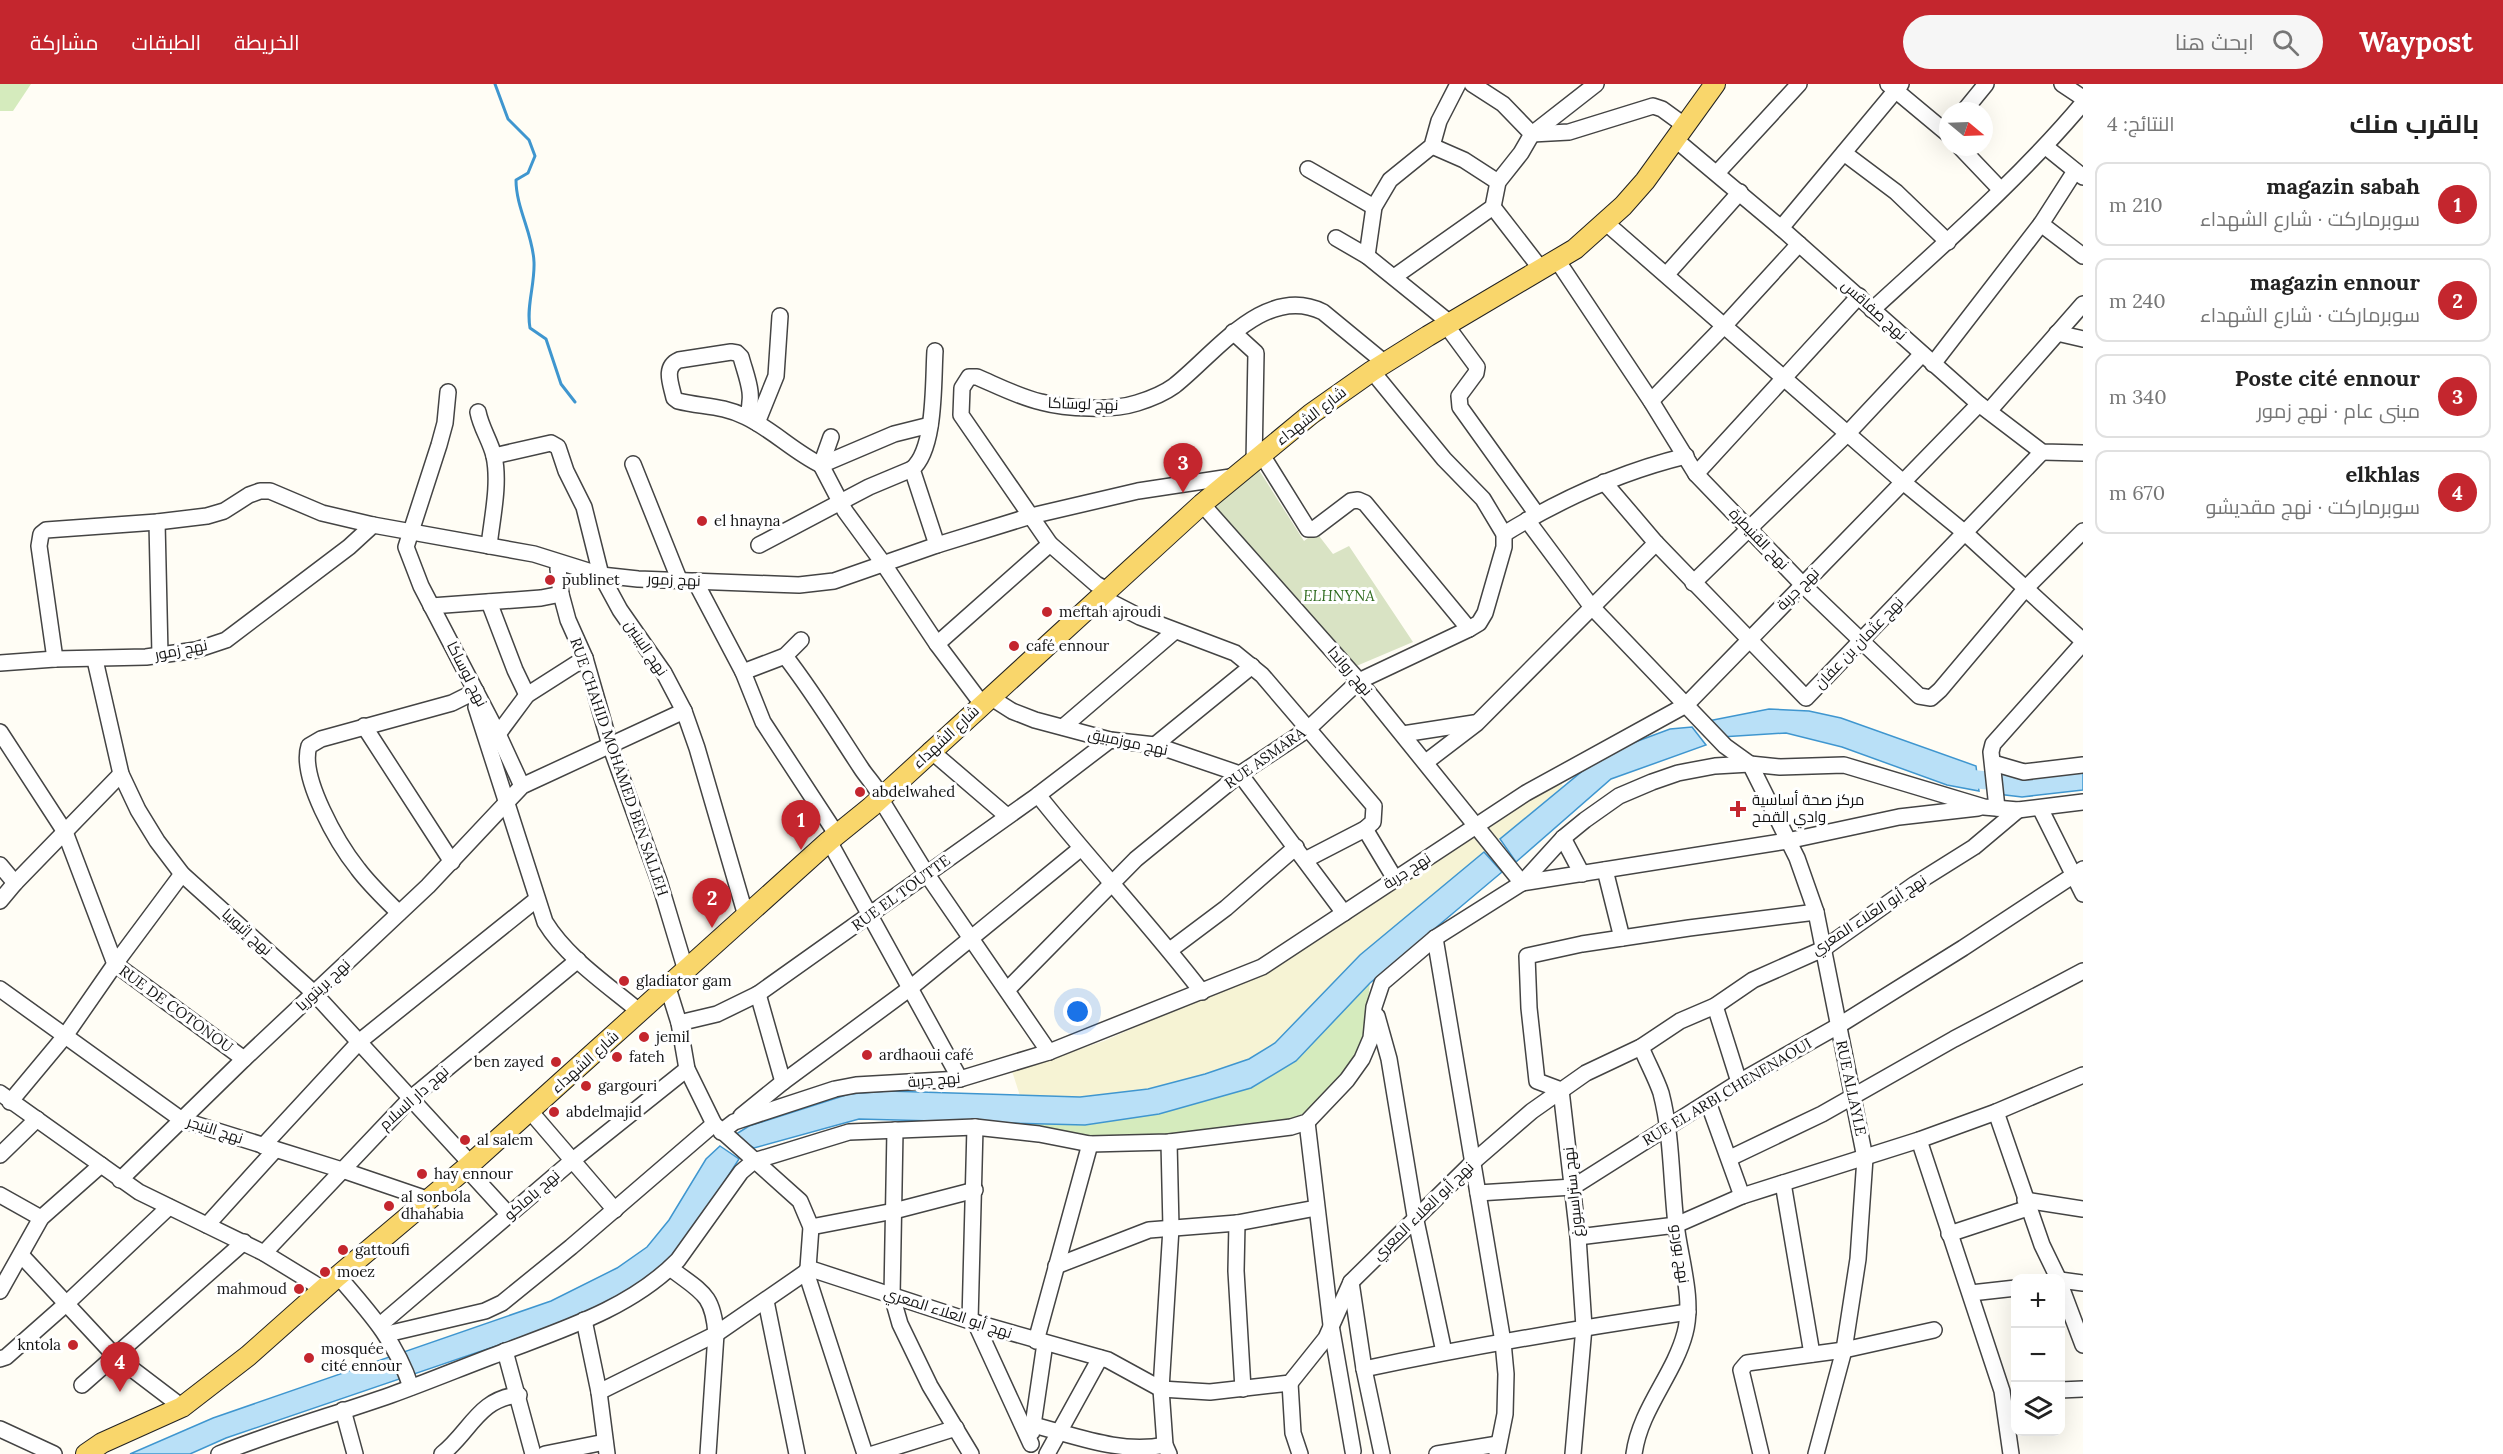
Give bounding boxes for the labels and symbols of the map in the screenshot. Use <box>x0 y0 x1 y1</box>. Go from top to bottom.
north arrow <box>1939 102 1993 156</box>
street label: نهج صفاقس <box>1836 275 1911 345</box>
street label: شارع الشهداء <box>1272 382 1351 451</box>
street label: نهج لوساكا <box>1047 393 1119 416</box>
pin: 3 <box>1164 444 1202 493</box>
street label: نهح القنيطرة <box>1724 504 1793 575</box>
place label: el hnayna <box>714 511 781 530</box>
marker: el hnayna <box>695 514 709 528</box>
street label: نهج جربة <box>1772 563 1824 615</box>
street label: نهج زمور <box>646 569 701 592</box>
place label: publinet <box>562 570 620 589</box>
marker: publinet <box>543 573 557 587</box>
park label: ELHNYNA <box>1303 586 1375 605</box>
street label: نهج عثمان بن عفان <box>1810 593 1909 694</box>
place label: meftah ajroudi <box>1059 602 1161 621</box>
marker: meftah ajroudi <box>1040 605 1054 619</box>
street label: نهج البينين <box>619 616 672 680</box>
street label: نهج زمور <box>152 635 209 666</box>
street label: RUE CHAHID MOHAMED BEN SALLEH <box>566 635 673 899</box>
place label: café ennour <box>1026 636 1110 655</box>
street label: نهج لوساكا <box>441 638 492 710</box>
marker: café ennour <box>1007 639 1021 653</box>
street label: نهج رواندا <box>1322 642 1377 701</box>
street label: شارع الشهداء <box>908 701 984 774</box>
street label: RUE ASMARA <box>1221 722 1309 792</box>
street label: نهج موزمبيق <box>1086 724 1170 761</box>
place label: abdelwahed <box>872 782 955 801</box>
marker: abdelwahed <box>853 785 867 799</box>
place label: مركز صحة أساسية وادي القمح <box>1752 790 1864 829</box>
pin: 1 <box>782 800 820 850</box>
marker: مركز صحة أساسية وادي القمح <box>1729 800 1747 818</box>
street label: نهج جربة <box>1379 848 1435 895</box>
street label: RUE EL TOUTTE <box>848 851 954 935</box>
street label: نهج أبو العلاء المعري <box>1808 870 1932 961</box>
pin: 2 <box>692 878 732 928</box>
street label: نهج إثيوبيا <box>217 904 276 961</box>
street label: نهج بريتوريا <box>291 955 355 1016</box>
street label: RUE DE COTONOU <box>116 961 237 1056</box>
place label: gladiator gam <box>636 971 732 990</box>
marker: gladiator gam <box>617 974 631 988</box>
your location <box>1063 997 1092 1026</box>
street label: شارع الشهداء <box>547 1026 624 1098</box>
place label: jemil <box>654 1027 690 1046</box>
marker: jemil <box>637 1030 651 1044</box>
street label: RUE EL ARBI CHENENAOUI <box>1639 1033 1815 1150</box>
street label: RUE ALLAYLE <box>1832 1038 1871 1137</box>
place label: ardhaoui café <box>879 1045 974 1064</box>
place label: fateh <box>629 1047 665 1066</box>
marker: ardhaoui café <box>860 1048 874 1062</box>
marker: fateh <box>610 1050 624 1064</box>
place label: ben zayed <box>474 1052 544 1071</box>
marker: ben zayed <box>549 1055 563 1069</box>
street label: نهج دار السلام <box>375 1061 454 1135</box>
street label: نهج جربة <box>907 1068 961 1093</box>
place label: gargouri <box>598 1076 657 1095</box>
marker: gargouri <box>579 1079 593 1093</box>
place label: abdelmajid <box>566 1102 642 1121</box>
marker: abdelmajid <box>547 1105 561 1119</box>
street label: نهج النيجر <box>183 1111 246 1149</box>
place label: al salem <box>477 1130 533 1149</box>
marker: al salem <box>458 1133 472 1147</box>
street label: نهج ستراسبورغ <box>1558 1146 1589 1238</box>
street label: نهج أبو العلاء المعري <box>1368 1157 1479 1266</box>
place label: hay ennour <box>434 1164 514 1183</box>
street label: نهج باماكو <box>500 1165 565 1226</box>
marker: hay ennour <box>415 1167 429 1181</box>
place label: al sonbola dhahabia <box>401 1187 471 1223</box>
marker: al sonbola dhahabia <box>382 1199 396 1213</box>
street label: نهج بوردو <box>1665 1223 1694 1285</box>
place label: gattoufi <box>355 1240 410 1259</box>
marker: gattoufi <box>336 1243 350 1257</box>
place label: moez <box>337 1262 375 1281</box>
marker: moez <box>318 1265 332 1279</box>
place label: mahmoud <box>217 1279 287 1298</box>
marker: mahmoud <box>292 1282 306 1296</box>
street label: نهج أبو العلاء المعري <box>881 1283 1015 1345</box>
place label: kntola <box>18 1335 61 1354</box>
marker: kntola <box>66 1338 80 1352</box>
place label: mosquée cité ennour <box>321 1339 402 1375</box>
pin: 4 <box>100 1342 140 1392</box>
marker: mosquée cité ennour <box>302 1351 316 1365</box>

